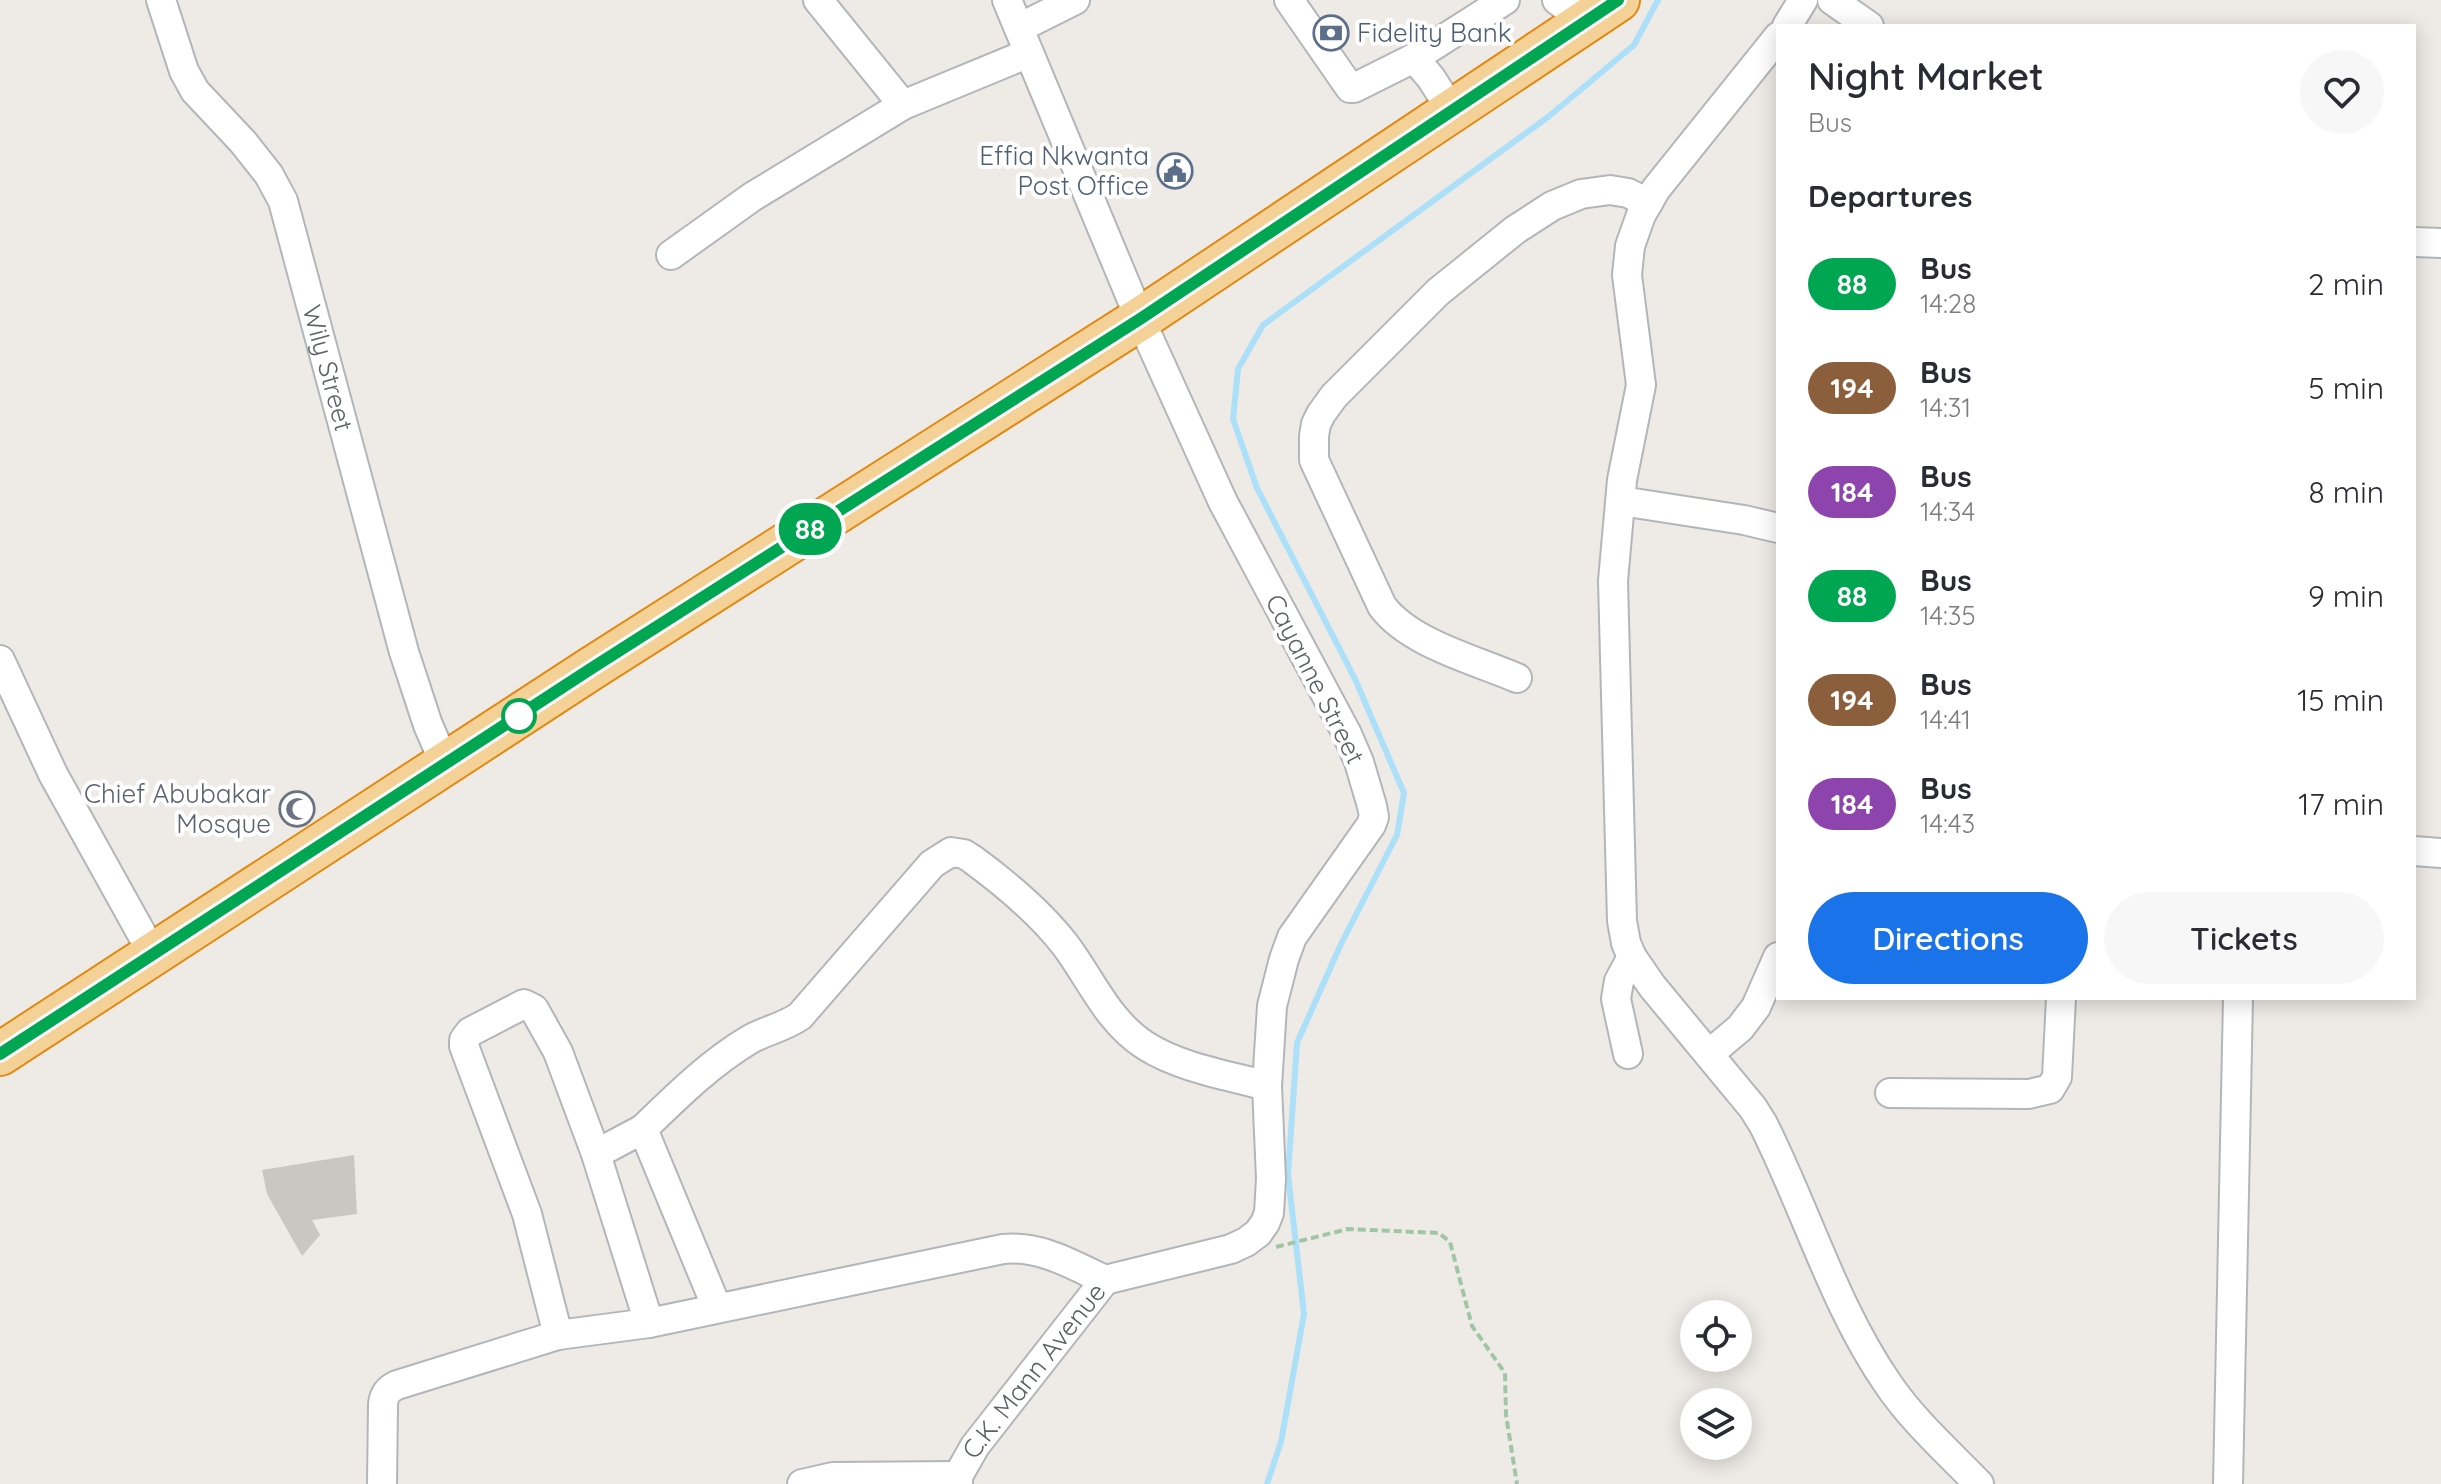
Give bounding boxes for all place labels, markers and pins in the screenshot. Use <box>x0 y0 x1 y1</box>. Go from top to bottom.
bank icon: Fidelity Bank <box>1312 14 1350 52</box>
place label: Fidelity Bank <box>1357 16 1512 49</box>
place label: Effia Nkwanta Post Office <box>979 139 1149 202</box>
public building icon: Effia Nkwanta Post Office <box>1156 152 1194 190</box>
unlabelled marker <box>502 699 536 733</box>
place label: Chief Abubakar Mosque <box>84 777 271 840</box>
mosque icon: Chief Abubakar Mosque <box>278 790 316 828</box>

